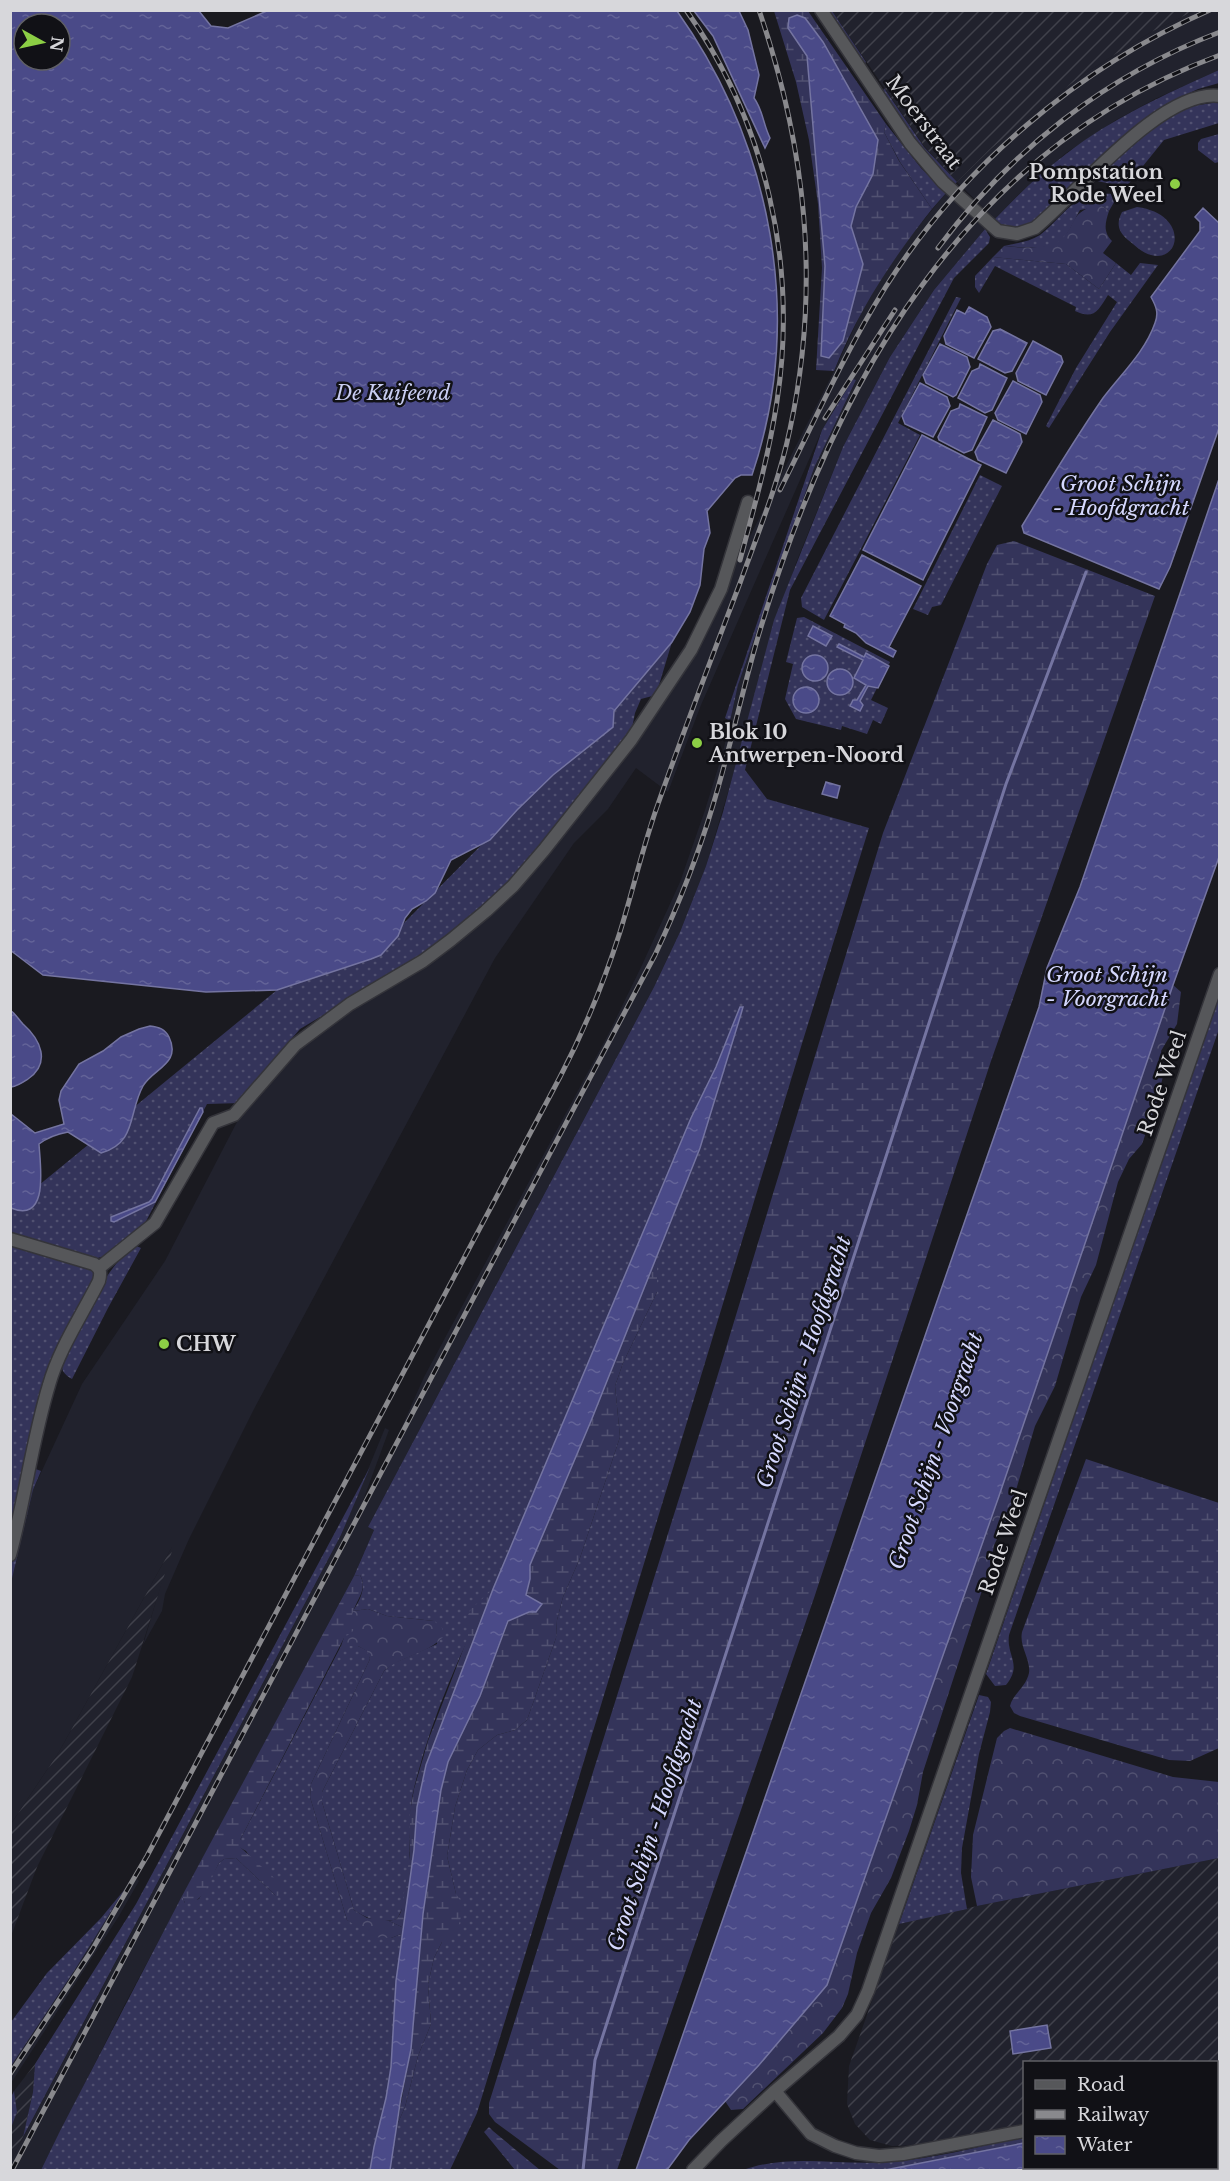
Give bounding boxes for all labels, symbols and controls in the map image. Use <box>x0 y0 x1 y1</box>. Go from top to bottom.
north arrow <box>12 12 72 72</box>
text: N <box>46 35 68 53</box>
street label: Moerstraat <box>881 70 967 174</box>
place label: Pompstation Rode Weel <box>1029 160 1163 207</box>
marker: Pompstation Rode Weel <box>1168 177 1182 191</box>
park label: De Kuifeend <box>335 381 450 405</box>
water label: Groot Schijn - Hoofdgracht <box>1053 471 1190 521</box>
place label: Blok 10 Antwerpen-Noord <box>708 720 904 767</box>
marker: Blok 10 Antwerpen-Noord <box>690 736 704 750</box>
water label: Groot Schijn - Voorgracht <box>1046 962 1168 1012</box>
street label: Rode Weel <box>1133 1027 1191 1139</box>
water label: Groot Schijn - Hoofdgracht <box>751 1232 857 1491</box>
water label: Groot Schijn - Voorgracht <box>883 1329 989 1573</box>
place label: CHW <box>176 1332 236 1356</box>
marker: CHW <box>157 1337 171 1351</box>
street label: Rode Weel <box>974 1486 1032 1598</box>
water label: Groot Schijn - Hoofdgracht <box>602 1695 708 1954</box>
legend <box>1023 2061 1218 2169</box>
text: Road <box>1077 2074 1125 2096</box>
text: Railway <box>1077 2104 1150 2126</box>
text: Water <box>1076 2134 1133 2156</box>

